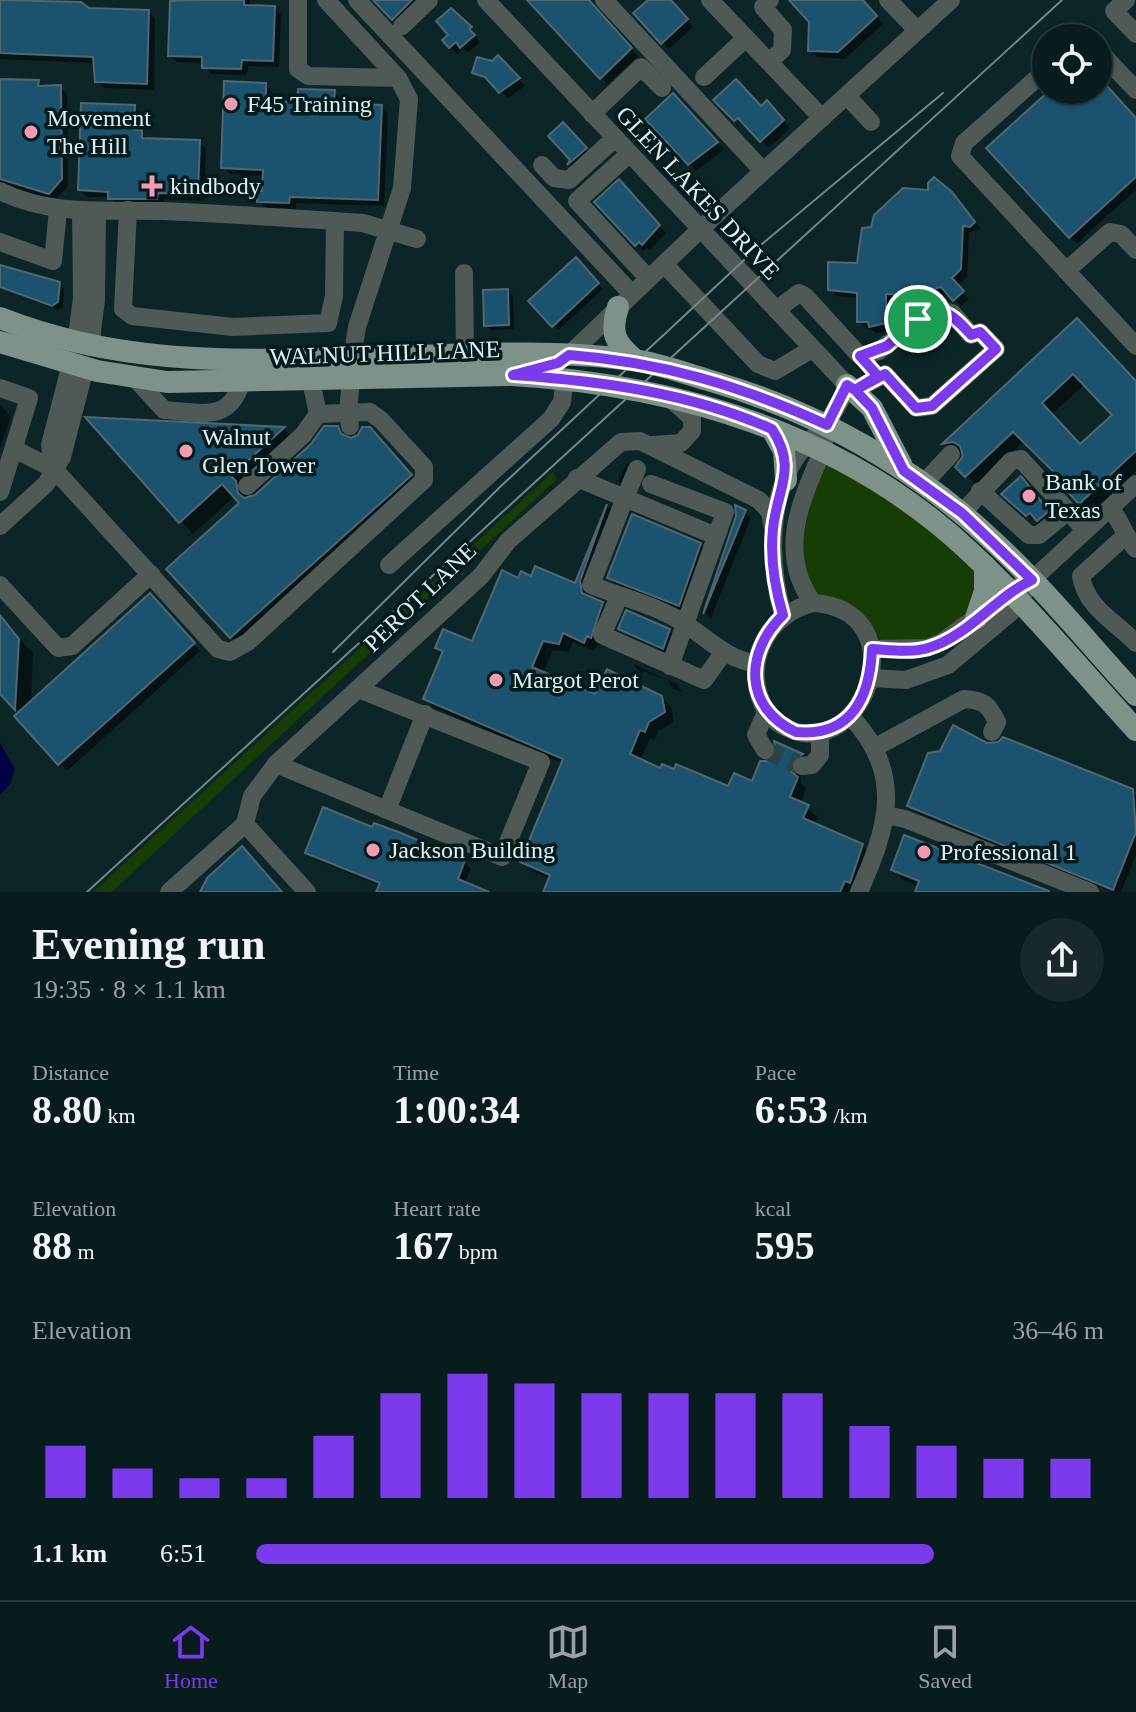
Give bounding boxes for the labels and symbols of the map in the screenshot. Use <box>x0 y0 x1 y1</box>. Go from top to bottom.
place label: F45 Training <box>247 91 372 117</box>
marker: F45 Training <box>222 95 240 113</box>
street label: GLEN LAKES DRIVE <box>611 101 785 285</box>
place label: Movement The Hill <box>47 105 151 159</box>
marker: Movement The Hill <box>22 123 40 141</box>
place label: kindbody <box>170 173 261 199</box>
marker: kindbody <box>141 175 163 197</box>
pin <box>884 285 952 353</box>
street label: WALNUT HILL LANE <box>269 336 501 370</box>
place label: Walnut Glen Tower <box>202 424 315 478</box>
marker: Walnut Glen Tower <box>177 442 195 460</box>
place label: Bank of Texas <box>1045 469 1122 523</box>
marker: Bank of Texas <box>1020 487 1038 505</box>
street label: PEROT LANE <box>359 537 481 657</box>
place label: Margot Perot <box>512 667 639 693</box>
marker: Margot Perot <box>487 671 505 689</box>
place label: Jackson Building <box>389 837 555 863</box>
place label: Professional 1 <box>940 839 1077 865</box>
marker: Jackson Building <box>364 841 382 859</box>
marker: Professional 1 <box>915 843 933 861</box>

